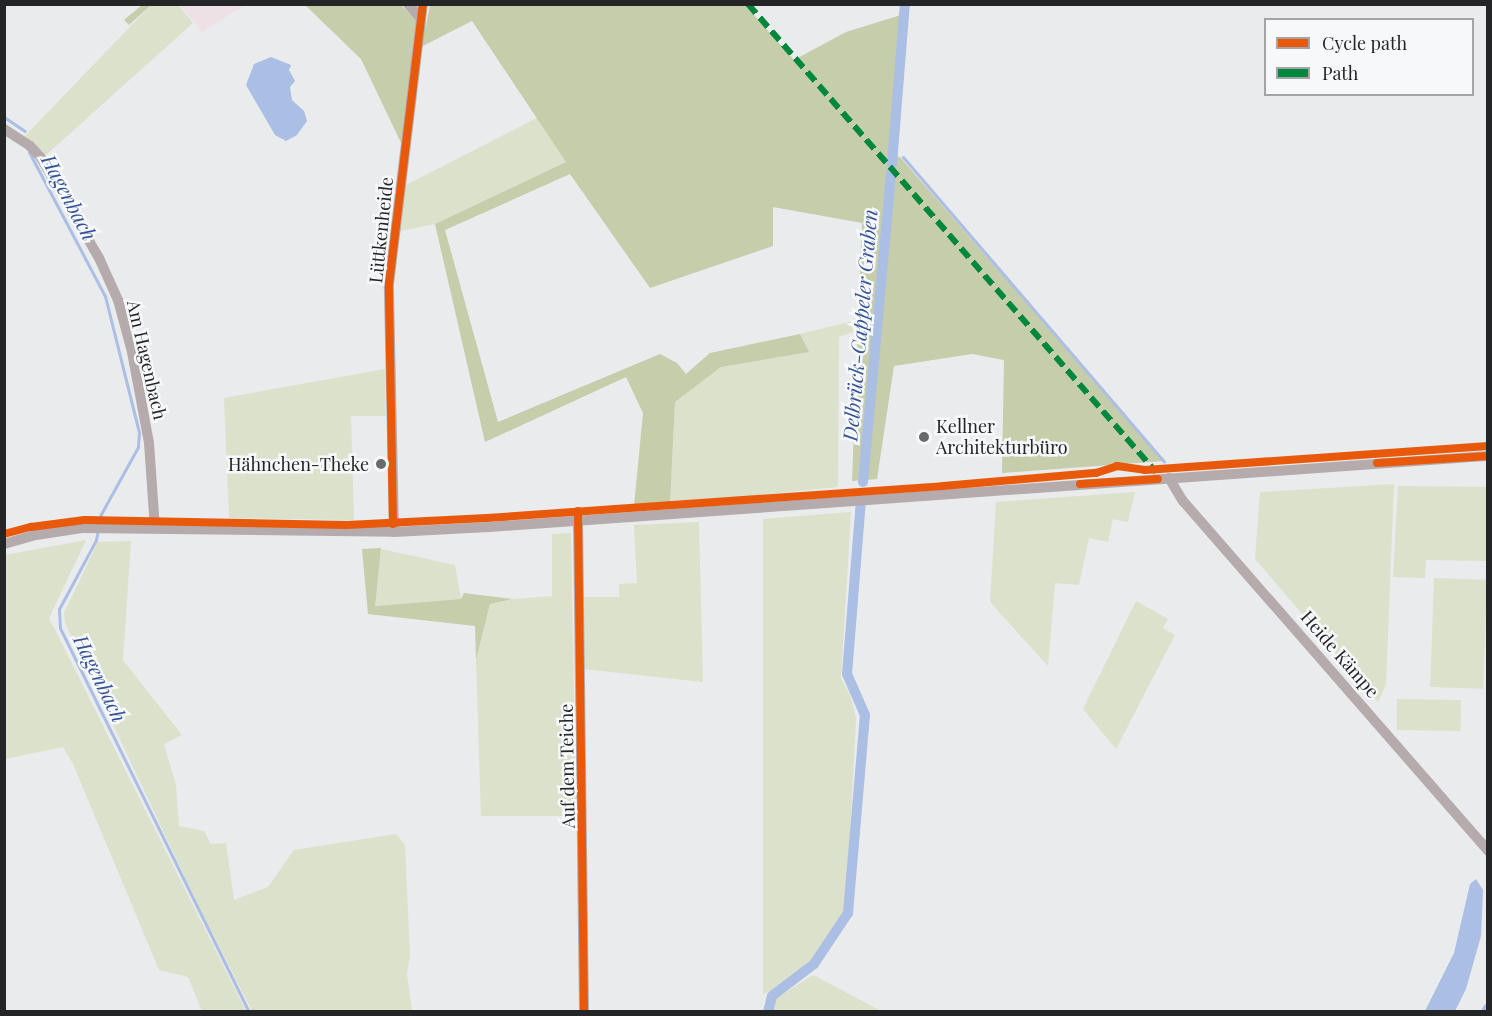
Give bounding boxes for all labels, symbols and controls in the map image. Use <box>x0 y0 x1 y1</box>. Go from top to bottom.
legend <box>1264 18 1474 96</box>
text: Cycle path <box>1322 31 1407 55</box>
text: Path <box>1322 61 1358 85</box>
water label: Hagenbach <box>37 150 103 244</box>
street label: Lüttkenheide <box>365 176 397 284</box>
water label: Delbrück-Cappeler Graben <box>837 208 881 442</box>
street label: Am Hagenbach <box>123 298 171 422</box>
place label: Kellner Architekturbüro <box>936 416 1068 458</box>
marker: Kellner Architekturbüro <box>917 430 931 444</box>
place label: Hähnchen-Theke <box>228 453 369 475</box>
marker: Hähnchen-Theke <box>374 457 388 471</box>
street label: Heide Kämpe <box>1296 606 1384 702</box>
water label: Hagenbach <box>70 630 132 726</box>
street label: Auf dem Teiche <box>555 703 579 829</box>

